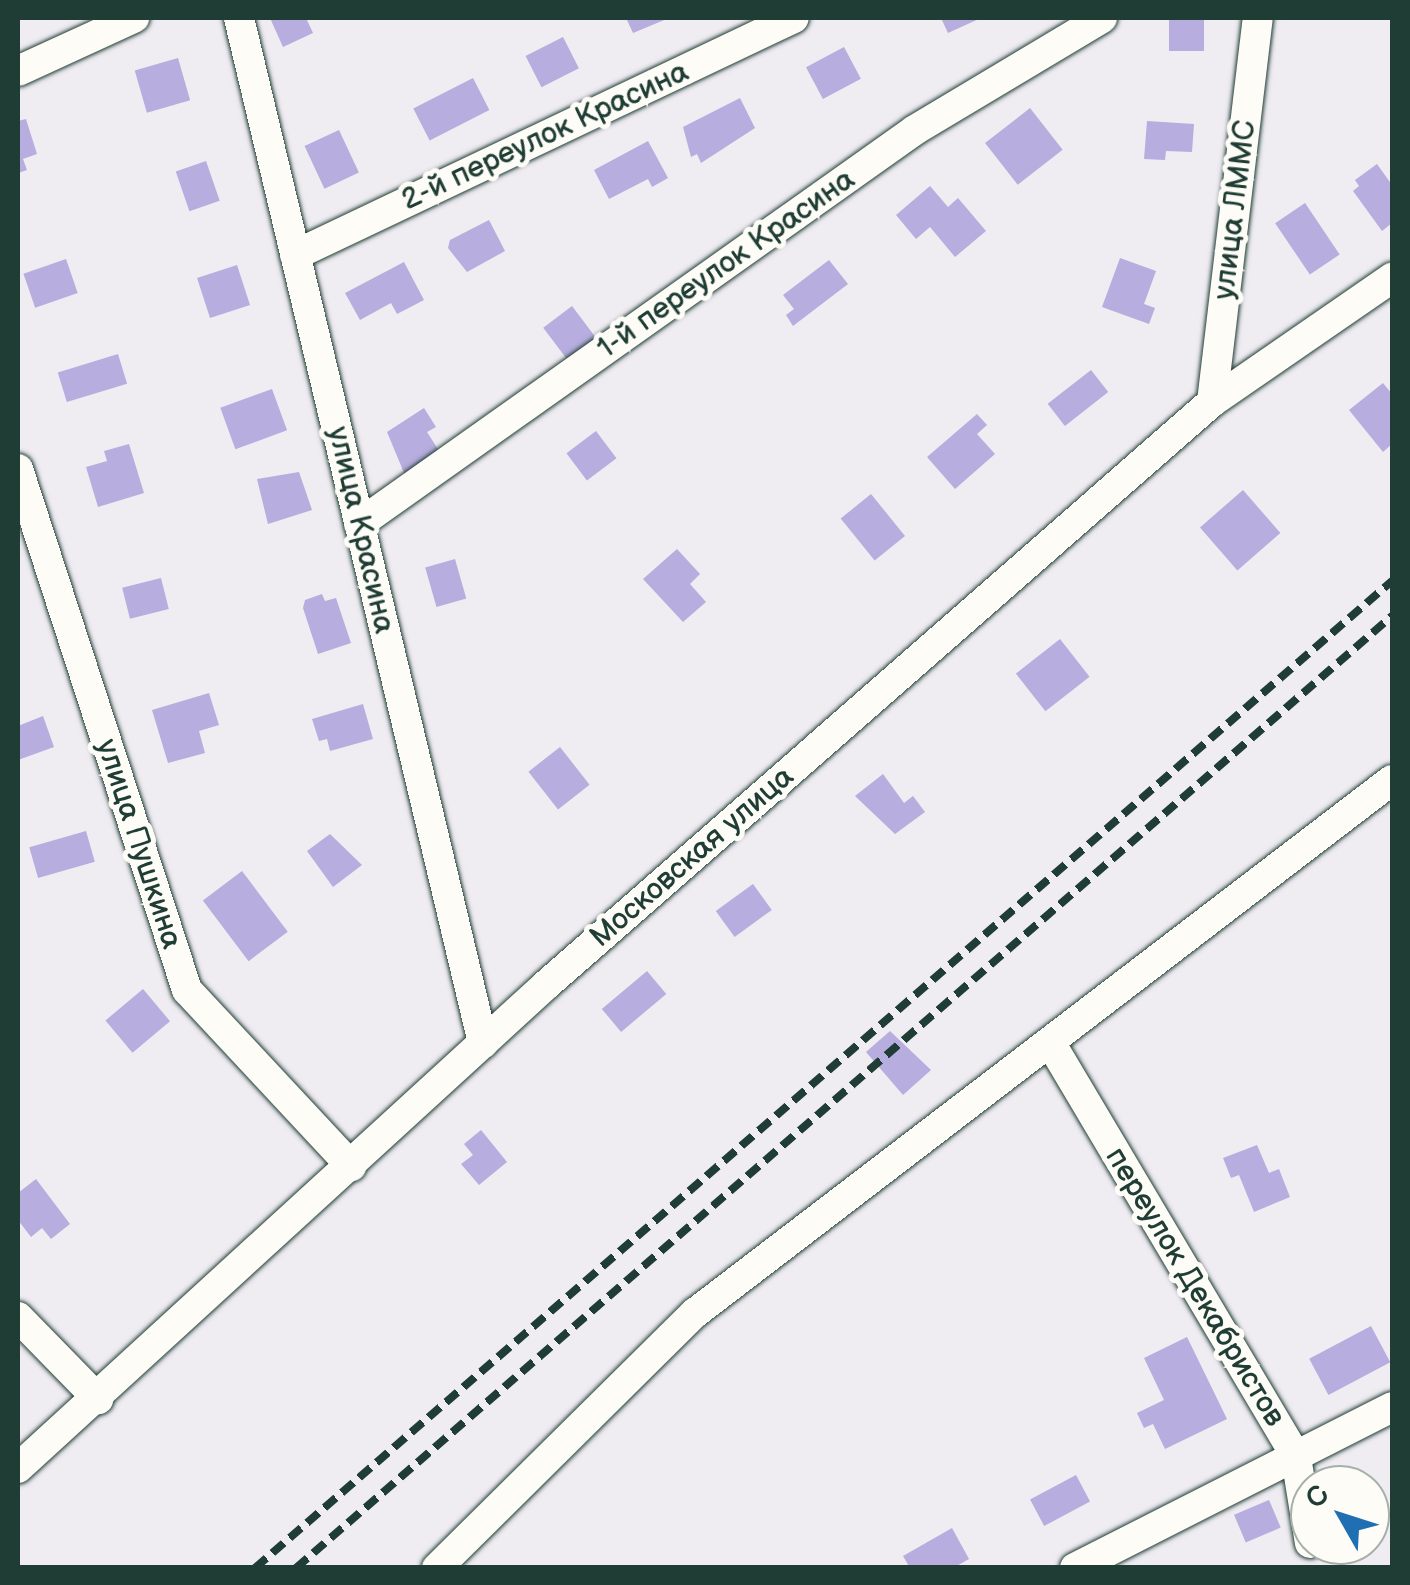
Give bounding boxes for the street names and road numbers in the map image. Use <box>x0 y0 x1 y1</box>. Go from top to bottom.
street label: 2-й переулок Красина <box>396 54 694 218</box>
street label: улица ЛММС <box>1206 118 1264 302</box>
street label: 1-й переулок Красина <box>590 161 862 367</box>
street label: улица Красина <box>320 423 402 637</box>
street label: улица Пушкина <box>88 735 190 953</box>
street label: Московская улица <box>583 759 801 955</box>
street label: переулок Декабристов <box>1097 1141 1293 1433</box>

